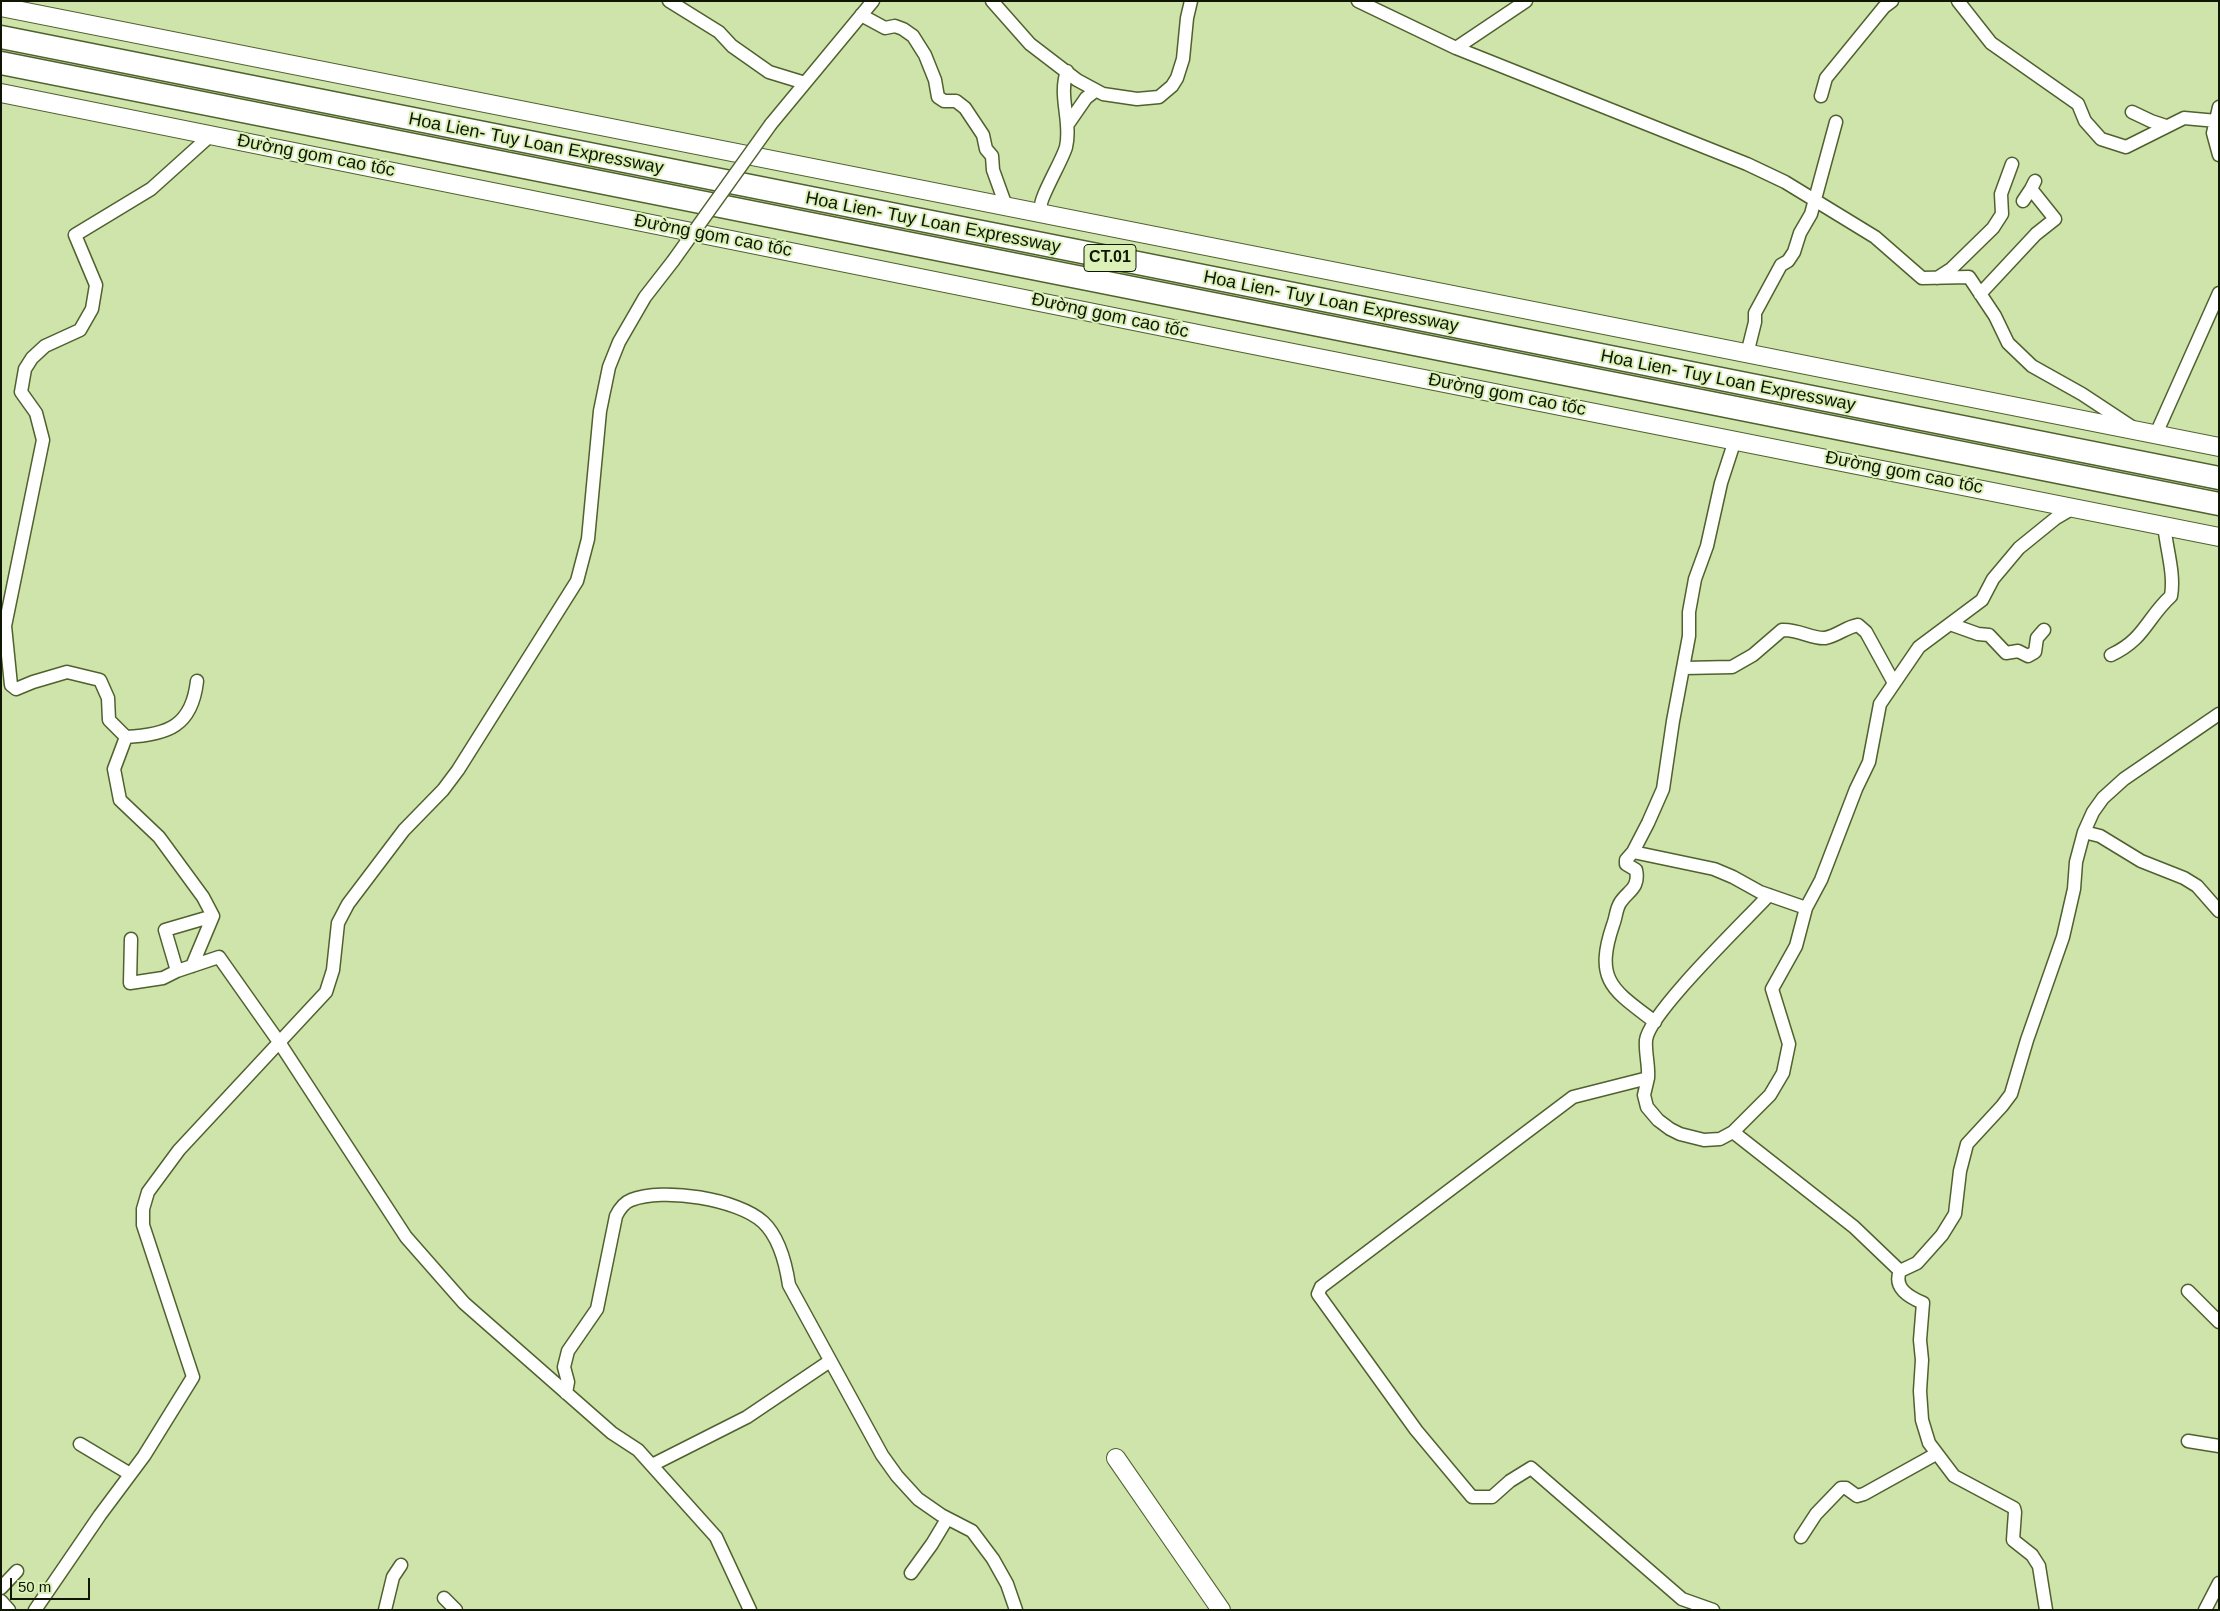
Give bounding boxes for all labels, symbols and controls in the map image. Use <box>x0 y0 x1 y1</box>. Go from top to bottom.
street label: Hoa Lien- Tuy Loan Expressway <box>407 109 665 179</box>
street label: Đường gom cao tốc <box>235 130 397 182</box>
street label: Hoa Lien- Tuy Loan Expressway <box>804 188 1062 258</box>
street label: Đường gom cao tốc <box>632 210 794 262</box>
road number: CT.01 <box>1084 244 1136 272</box>
street label: Hoa Lien- Tuy Loan Expressway <box>1202 267 1460 337</box>
street label: Đường gom cao tốc <box>1030 289 1190 343</box>
street label: Hoa Lien- Tuy Loan Expressway <box>1599 346 1857 416</box>
street label: Đường gom cao tốc <box>1426 369 1588 421</box>
street label: Đường gom cao tốc <box>1823 447 1985 499</box>
scale bar <box>12 1568 92 1600</box>
text: 50 m <box>18 1578 51 1595</box>

